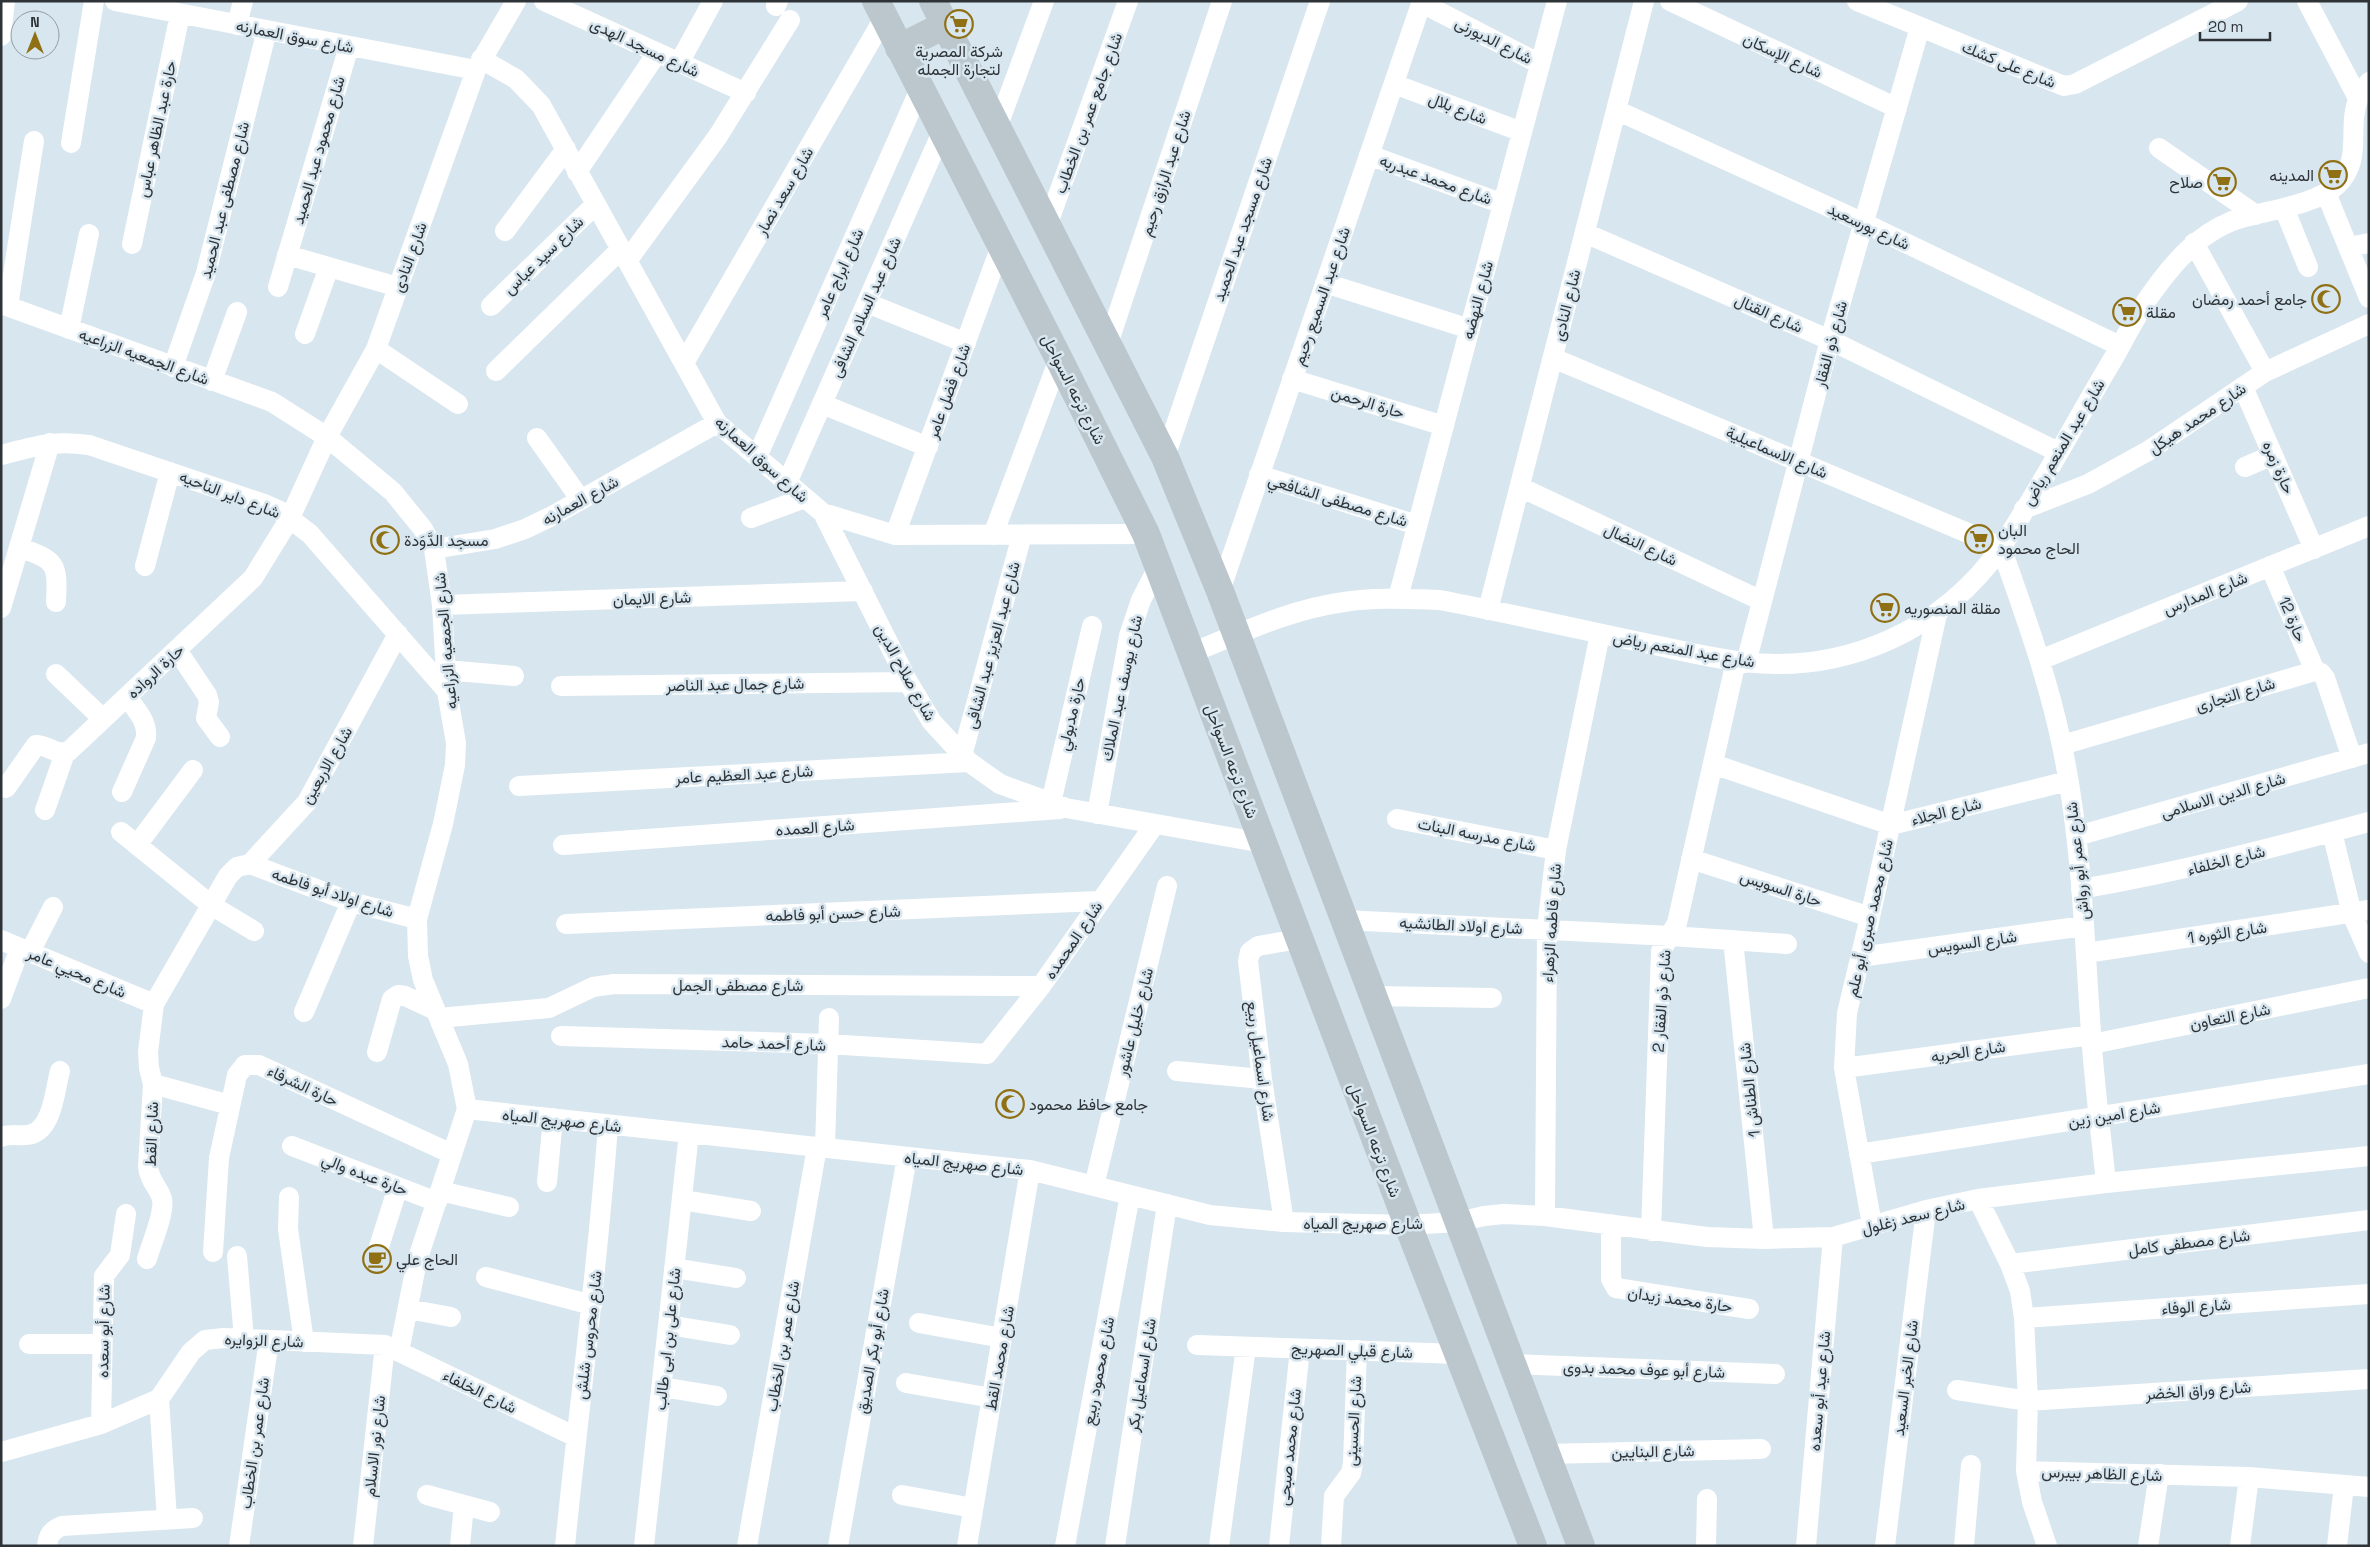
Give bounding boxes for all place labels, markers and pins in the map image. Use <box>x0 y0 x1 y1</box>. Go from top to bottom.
supermarket icon: شركة المصرية لتجارة الجمله <box>944 9 974 39</box>
place label: شركة المصرية لتجارة الجمله <box>915 41 1003 80</box>
supermarket icon: المدينه <box>2318 160 2348 190</box>
place label: المدينه <box>2269 165 2314 186</box>
supermarket icon: صلاح <box>2207 167 2237 197</box>
place label: صلاح <box>2169 172 2203 194</box>
mosque icon: جامع أحمد رمضان <box>2311 284 2341 314</box>
place label: جامع أحمد رمضان <box>2192 289 2307 311</box>
supermarket icon: مقلة <box>2112 297 2142 327</box>
place label: مقلة <box>2146 302 2176 323</box>
place label: البان الحاج محمود <box>1998 520 2080 560</box>
supermarket icon: البان الحاج محمود <box>1964 524 1994 554</box>
mosque icon: مسجد الدَّوَدة <box>370 525 400 555</box>
place label: مسجد الدَّوَدة <box>404 530 489 551</box>
supermarket icon: مقلة المنصوريه <box>1870 593 1900 623</box>
place label: مقلة المنصوريه <box>1904 598 2001 619</box>
mosque icon: جامع حافظ محمود <box>995 1089 1025 1119</box>
place label: جامع حافظ محمود <box>1029 1094 1148 1116</box>
cafe icon: الحاج علي <box>362 1244 392 1274</box>
place label: الحاج علي <box>396 1249 458 1273</box>

